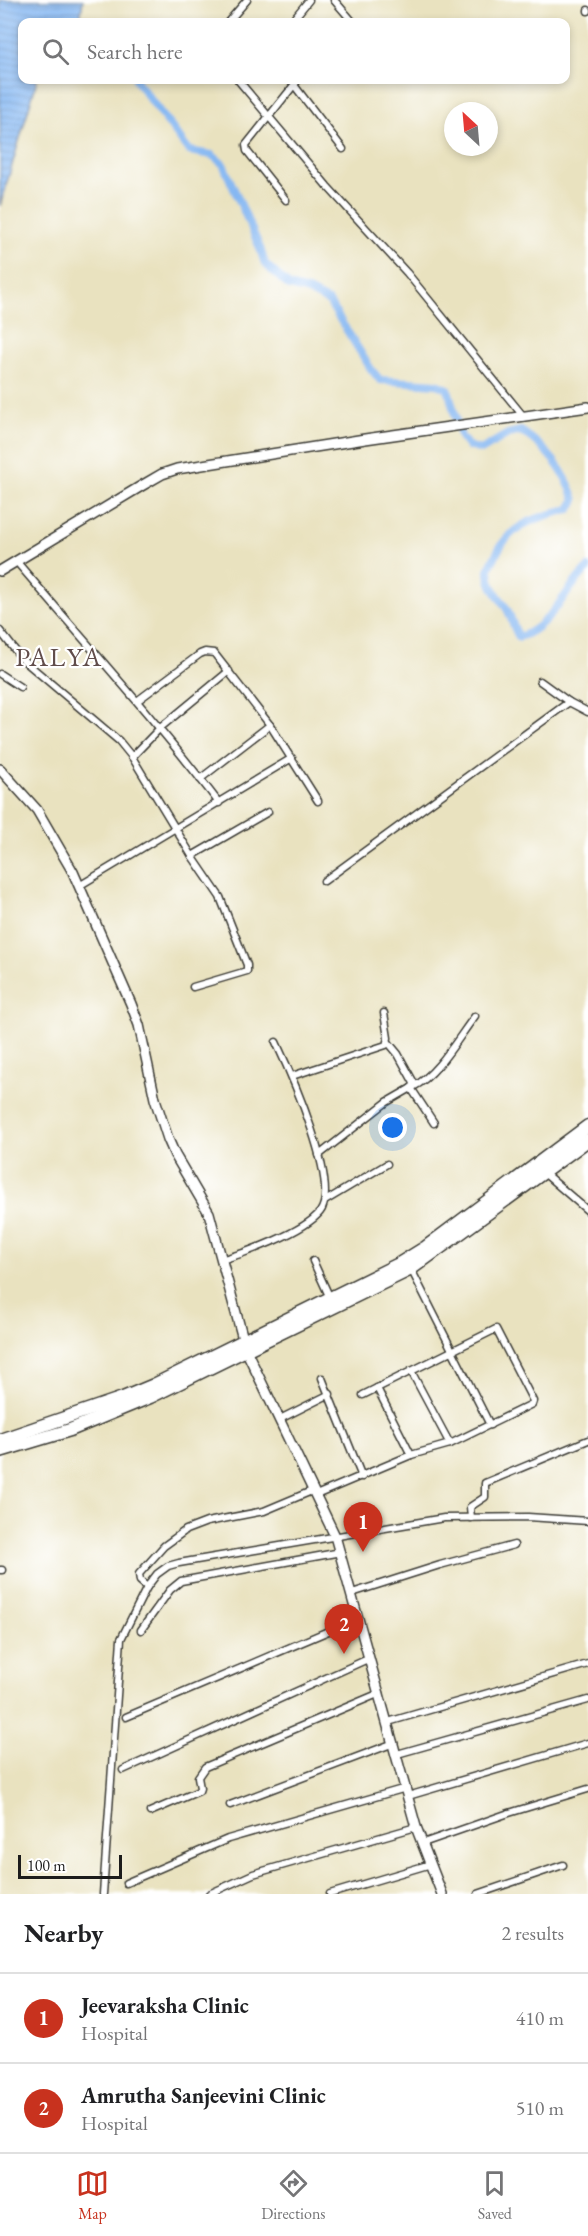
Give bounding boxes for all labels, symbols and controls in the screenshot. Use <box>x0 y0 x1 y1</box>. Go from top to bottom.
search box <box>18 18 570 84</box>
icon: search <box>39 35 72 68</box>
text: Search here <box>87 37 182 66</box>
north arrow <box>444 102 498 156</box>
district label: PALYA <box>15 639 103 674</box>
your location <box>378 1113 407 1142</box>
pin: 1 <box>344 1502 382 1552</box>
pin: 2 <box>324 1604 364 1654</box>
scale bar <box>18 1852 122 1880</box>
text: 100 m <box>27 1855 66 1876</box>
text: Nearby <box>24 1916 104 1950</box>
text: 2 results <box>501 1920 564 1946</box>
text: Jeevaraksha Clinic <box>81 1991 249 2020</box>
text: 1 <box>38 2005 49 2031</box>
text: 410 m <box>516 2005 564 2031</box>
text: Hospital <box>81 2020 148 2046</box>
text: Amrutha Sanjeevini Clinic <box>81 2081 326 2110</box>
text: 2 <box>38 2095 49 2121</box>
text: 510 m <box>516 2095 564 2121</box>
text: Hospital <box>81 2110 148 2136</box>
tab: Map <box>76 2167 109 2224</box>
tab: Directions <box>261 2167 326 2224</box>
tab: Saved <box>478 2167 512 2224</box>

